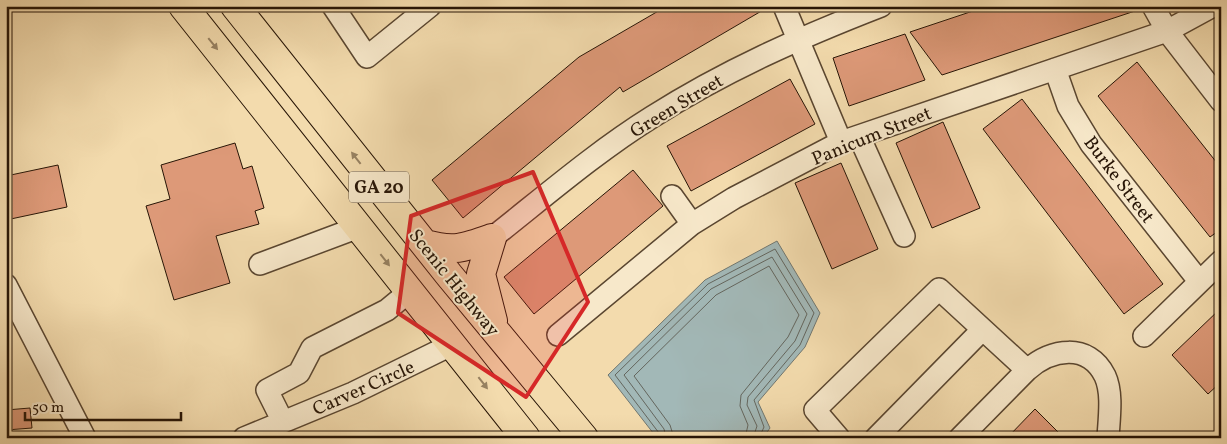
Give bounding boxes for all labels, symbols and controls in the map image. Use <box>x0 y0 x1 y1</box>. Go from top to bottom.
one-way arrow <box>208 38 218 51</box>
street label: Green Street <box>625 68 729 145</box>
street label: Panicum Street <box>808 101 936 173</box>
street label: Burke Street <box>1077 131 1160 229</box>
one-way arrow <box>351 151 361 165</box>
road number: GA 20 <box>349 172 409 202</box>
street label: Scenic Highway <box>402 224 505 343</box>
one-way arrow <box>379 253 390 266</box>
street label: Carver Circle <box>309 355 419 423</box>
one-way arrow <box>478 376 488 389</box>
scale bar <box>25 389 181 421</box>
text: 50 m <box>32 398 64 419</box>

